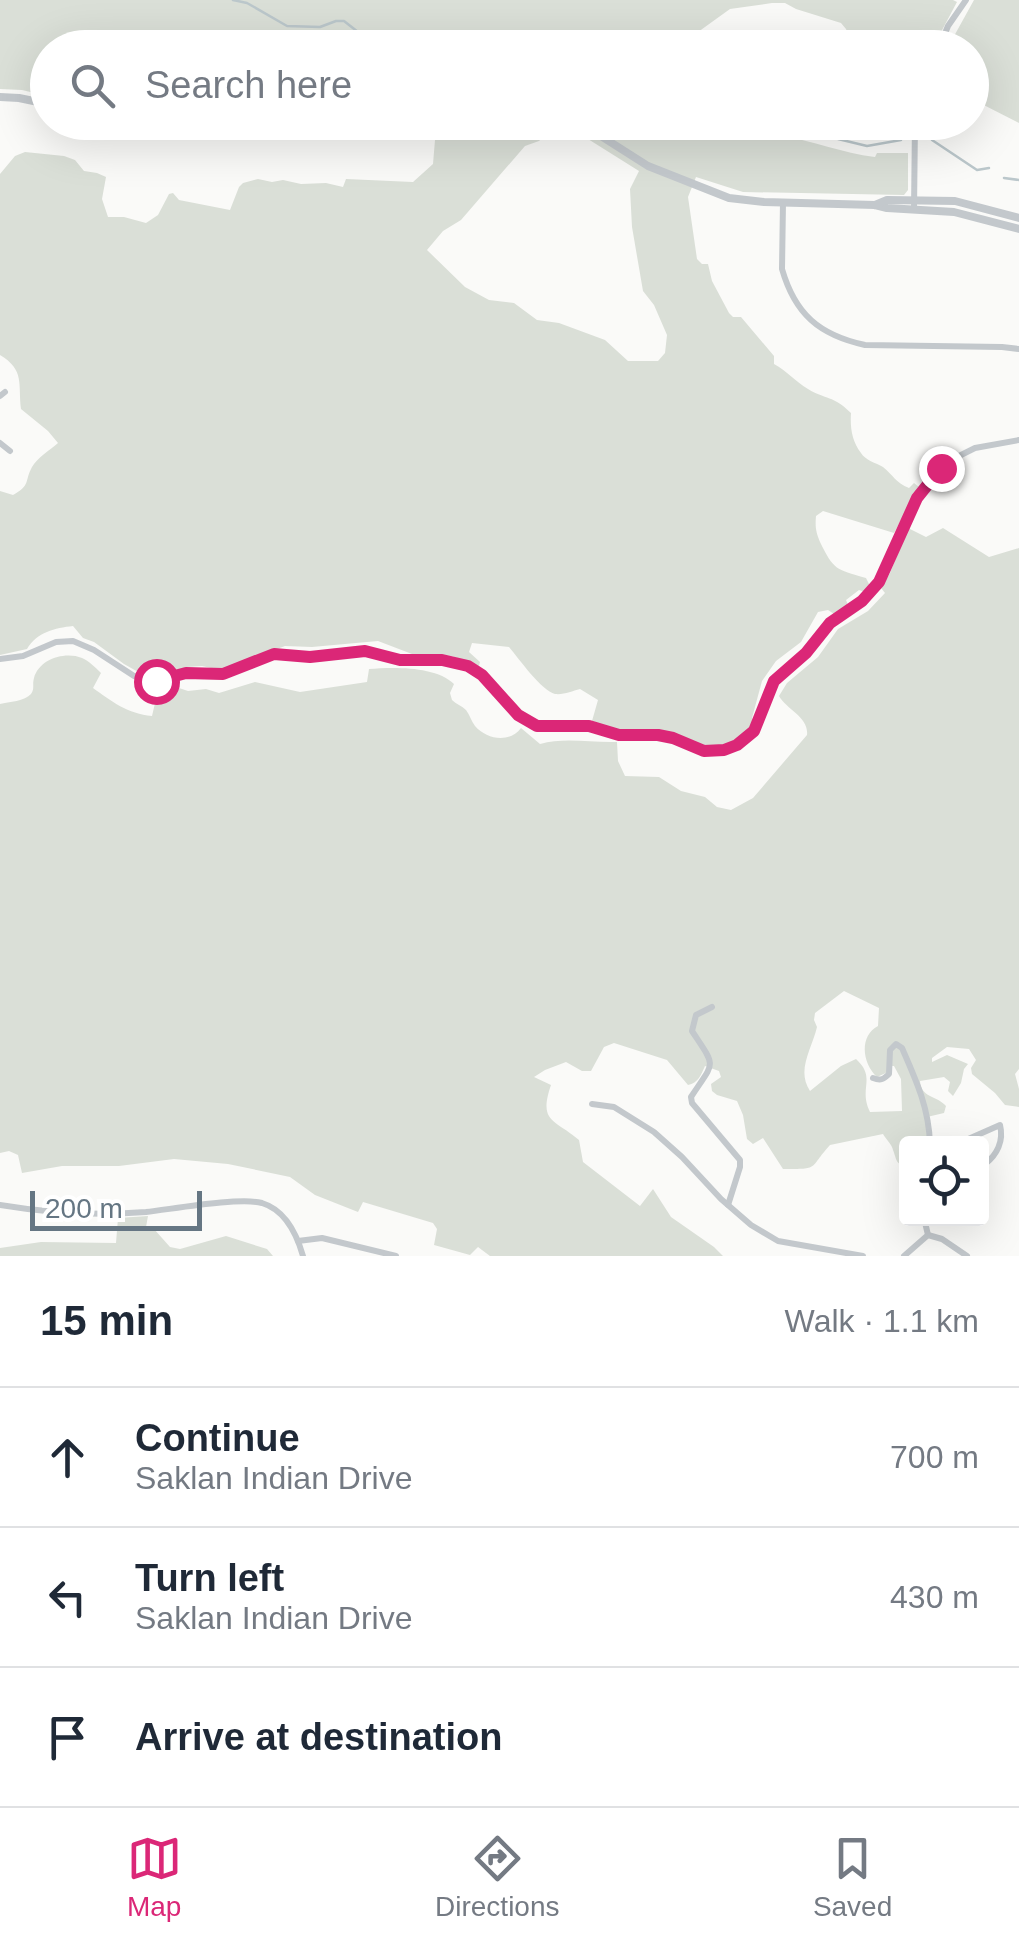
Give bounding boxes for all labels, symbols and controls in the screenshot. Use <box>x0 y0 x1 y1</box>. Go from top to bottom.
search box <box>30 30 989 140</box>
icon: search <box>65 58 120 113</box>
text: Search here <box>145 64 352 106</box>
route end <box>919 446 965 492</box>
route start <box>134 659 180 705</box>
map controls <box>899 1136 989 1226</box>
button: locate <box>899 1136 989 1226</box>
scale bar <box>30 1186 202 1230</box>
text: 200 m <box>45 1193 123 1224</box>
text: 15 min <box>40 1297 173 1344</box>
text: Walk · 1.1 km <box>785 1303 979 1339</box>
text: Continue <box>135 1417 300 1459</box>
icon: ahead <box>40 1430 95 1485</box>
text: 700 m <box>890 1439 979 1475</box>
text: Saklan Indian Drive <box>135 1460 412 1496</box>
text: Turn left <box>135 1557 284 1599</box>
icon: left <box>40 1570 95 1625</box>
text: 430 m <box>890 1579 979 1615</box>
text: Saklan Indian Drive <box>135 1600 412 1636</box>
icon: arrive <box>40 1710 95 1765</box>
text: Arrive at destination <box>135 1716 502 1758</box>
tab: Map <box>127 1831 182 1923</box>
tab: Directions <box>435 1831 560 1923</box>
tab: Saved <box>813 1831 892 1923</box>

